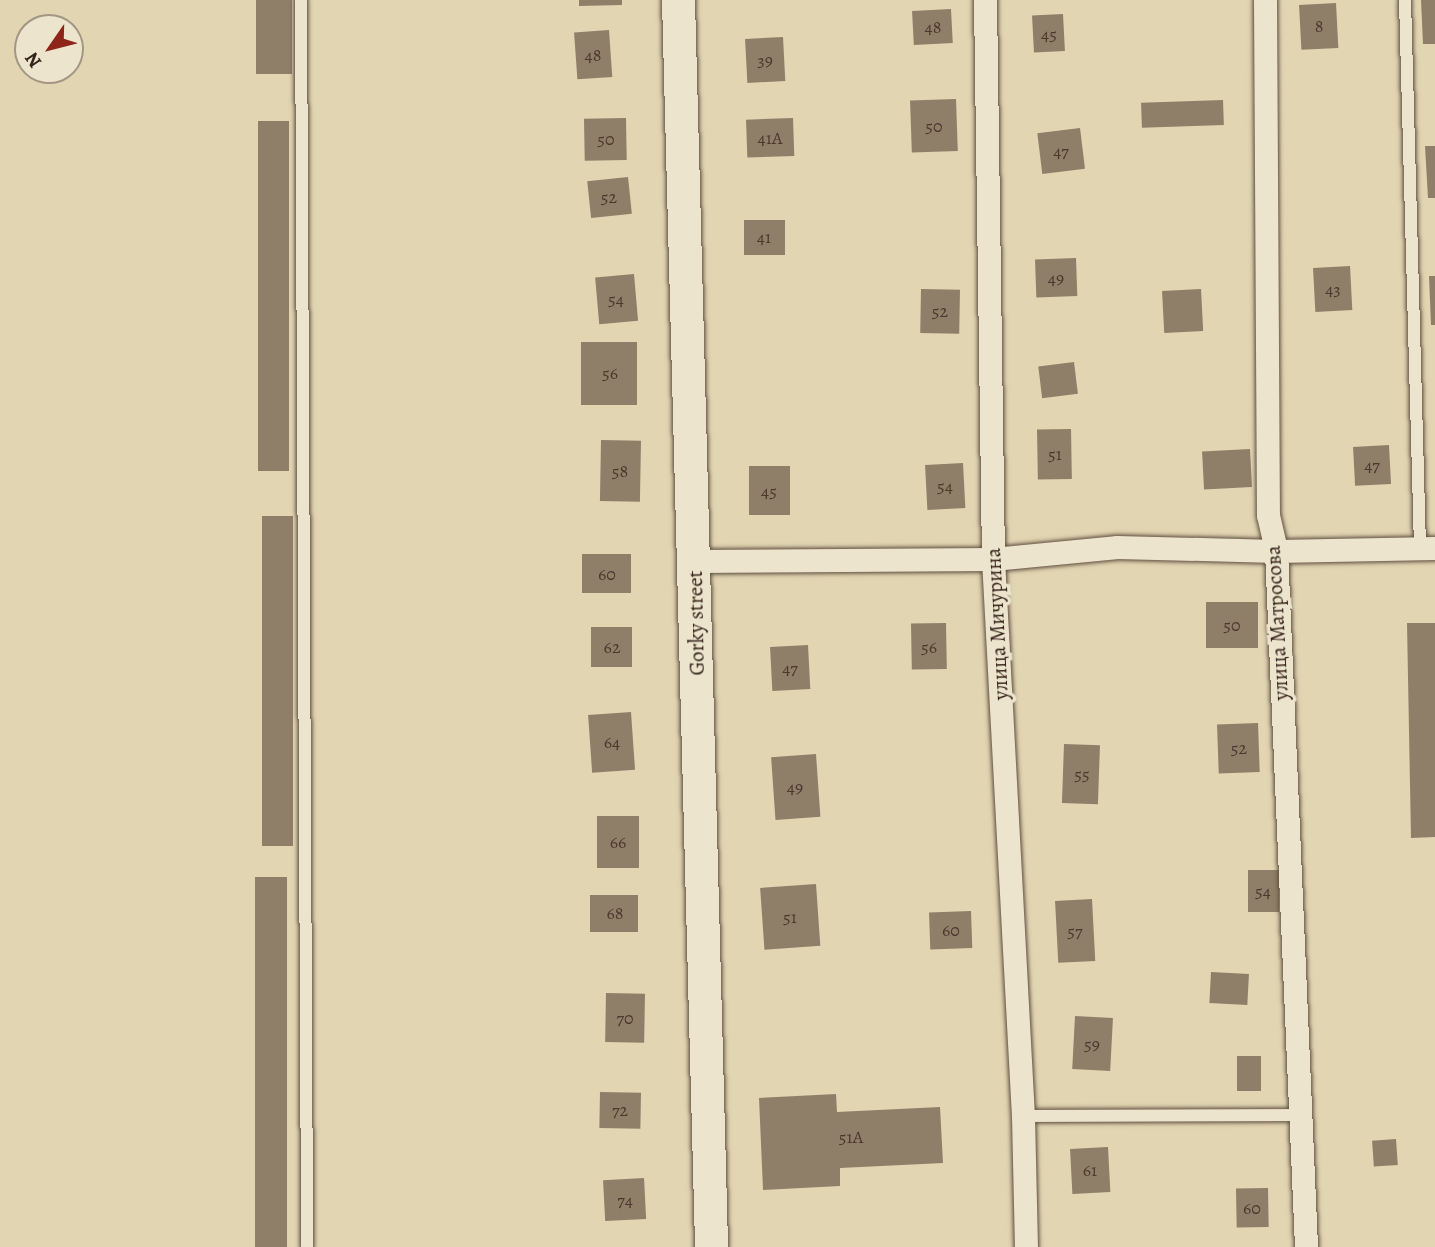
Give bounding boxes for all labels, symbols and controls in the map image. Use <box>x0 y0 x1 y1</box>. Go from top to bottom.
north arrow <box>14 14 84 84</box>
house number: 8 <box>1315 15 1323 37</box>
house number: 48 <box>925 16 941 38</box>
house number: 45 <box>1041 23 1057 45</box>
house number: 48 <box>585 44 601 66</box>
text: N <box>19 47 48 73</box>
house number: 39 <box>757 49 773 71</box>
house number: 50 <box>925 115 943 137</box>
house number: 41А <box>758 127 782 149</box>
house number: 50 <box>597 128 615 150</box>
house number: 47 <box>1053 140 1069 162</box>
house number: 52 <box>601 186 617 208</box>
house number: 41 <box>757 226 771 248</box>
house number: 49 <box>1048 267 1064 289</box>
house number: 43 <box>1325 278 1341 300</box>
house number: 54 <box>608 288 624 310</box>
house number: 52 <box>932 300 948 322</box>
house number: 56 <box>602 362 618 384</box>
house number: 51 <box>1048 443 1062 465</box>
house number: 47 <box>1364 454 1380 476</box>
house number: 58 <box>612 460 628 482</box>
house number: 54 <box>937 475 953 497</box>
house number: 45 <box>761 480 777 502</box>
street label: улица Матросова <box>1260 545 1294 701</box>
street label: улица Мичурина <box>980 547 1014 701</box>
house number: 60 <box>598 563 616 585</box>
street label: Gorky street <box>682 570 710 676</box>
house number: 50 <box>1223 614 1241 636</box>
house number: 62 <box>604 636 620 658</box>
house number: 56 <box>921 636 937 658</box>
house number: 47 <box>782 657 798 679</box>
house number: 64 <box>604 731 620 753</box>
house number: 52 <box>1231 737 1247 759</box>
house number: 55 <box>1074 763 1090 785</box>
house number: 49 <box>787 776 803 798</box>
house number: 66 <box>610 831 626 853</box>
house number: 54 <box>1255 880 1271 902</box>
house number: 68 <box>606 902 624 924</box>
house number: 51 <box>783 906 797 928</box>
house number: 60 <box>942 919 960 941</box>
house number: 57 <box>1067 920 1083 942</box>
house number: 70 <box>616 1007 634 1029</box>
house number: 59 <box>1084 1033 1100 1055</box>
house number: 72 <box>612 1099 628 1121</box>
house number: 51А <box>839 1126 863 1148</box>
house number: 61 <box>1083 1159 1097 1181</box>
house number: 74 <box>617 1189 633 1211</box>
house number: 60 <box>1243 1197 1261 1219</box>

